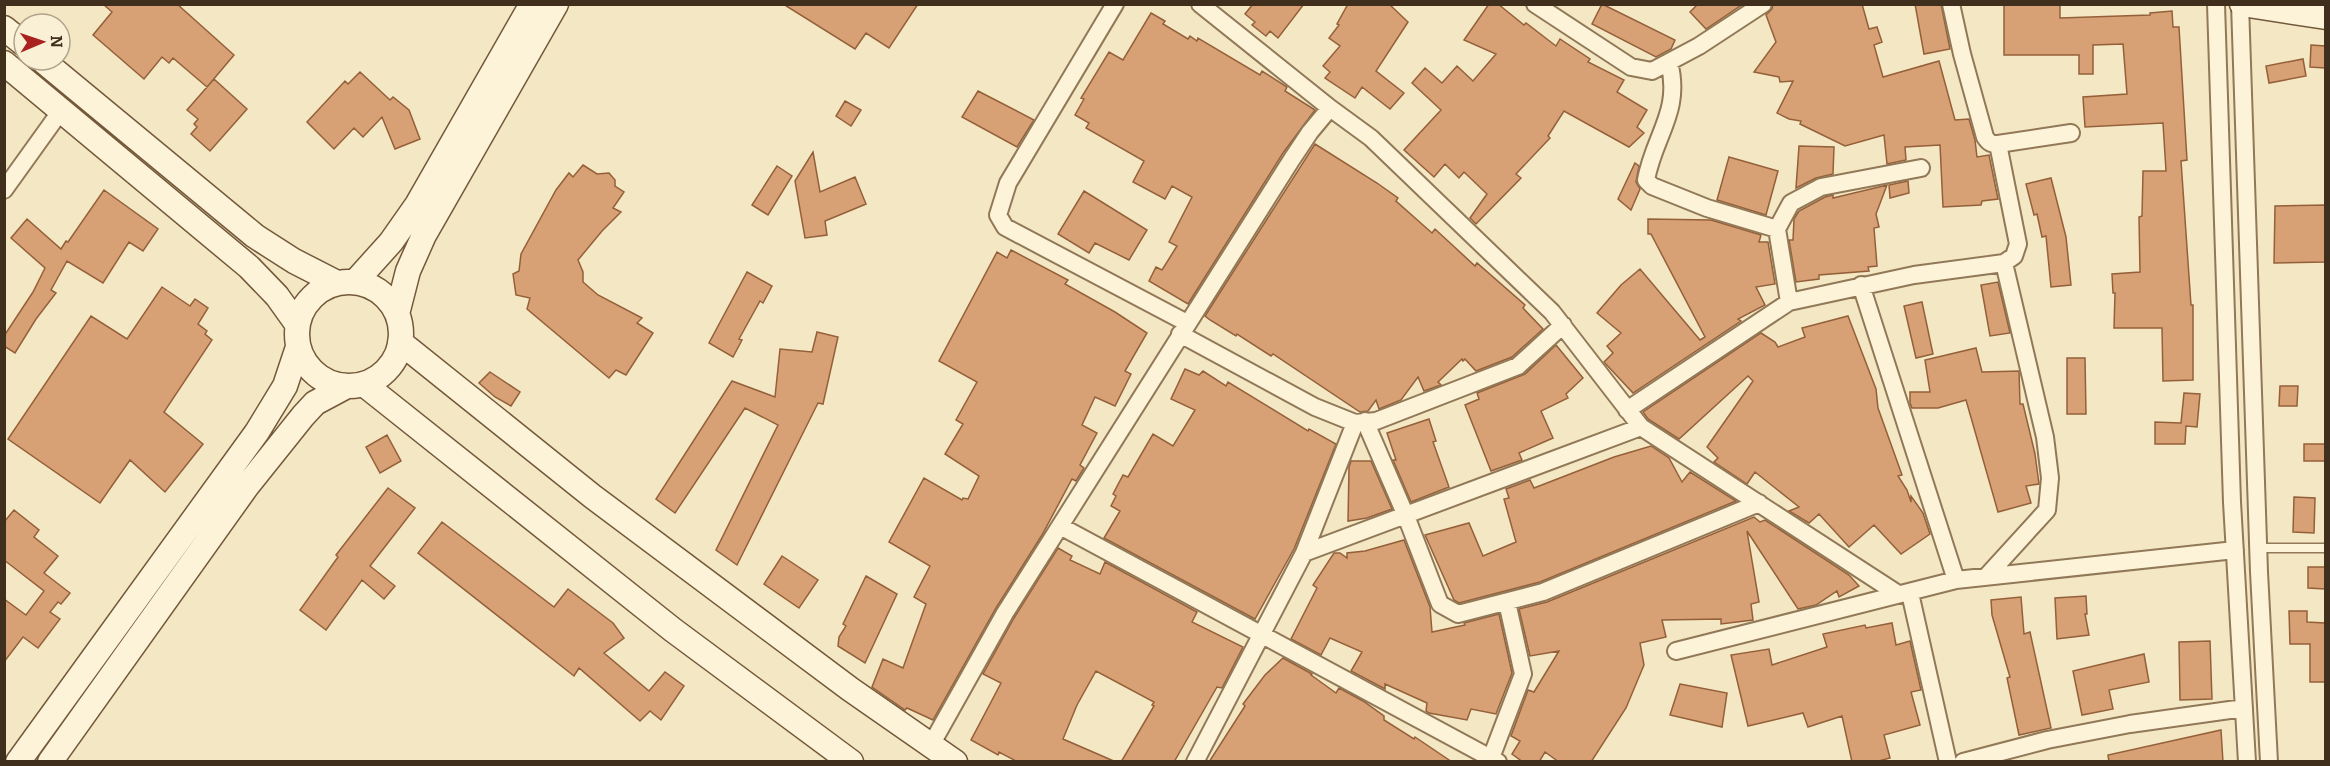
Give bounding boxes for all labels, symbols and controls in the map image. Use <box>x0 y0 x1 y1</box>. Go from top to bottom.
north arrow <box>12 12 72 72</box>
text: N <box>47 35 66 48</box>

